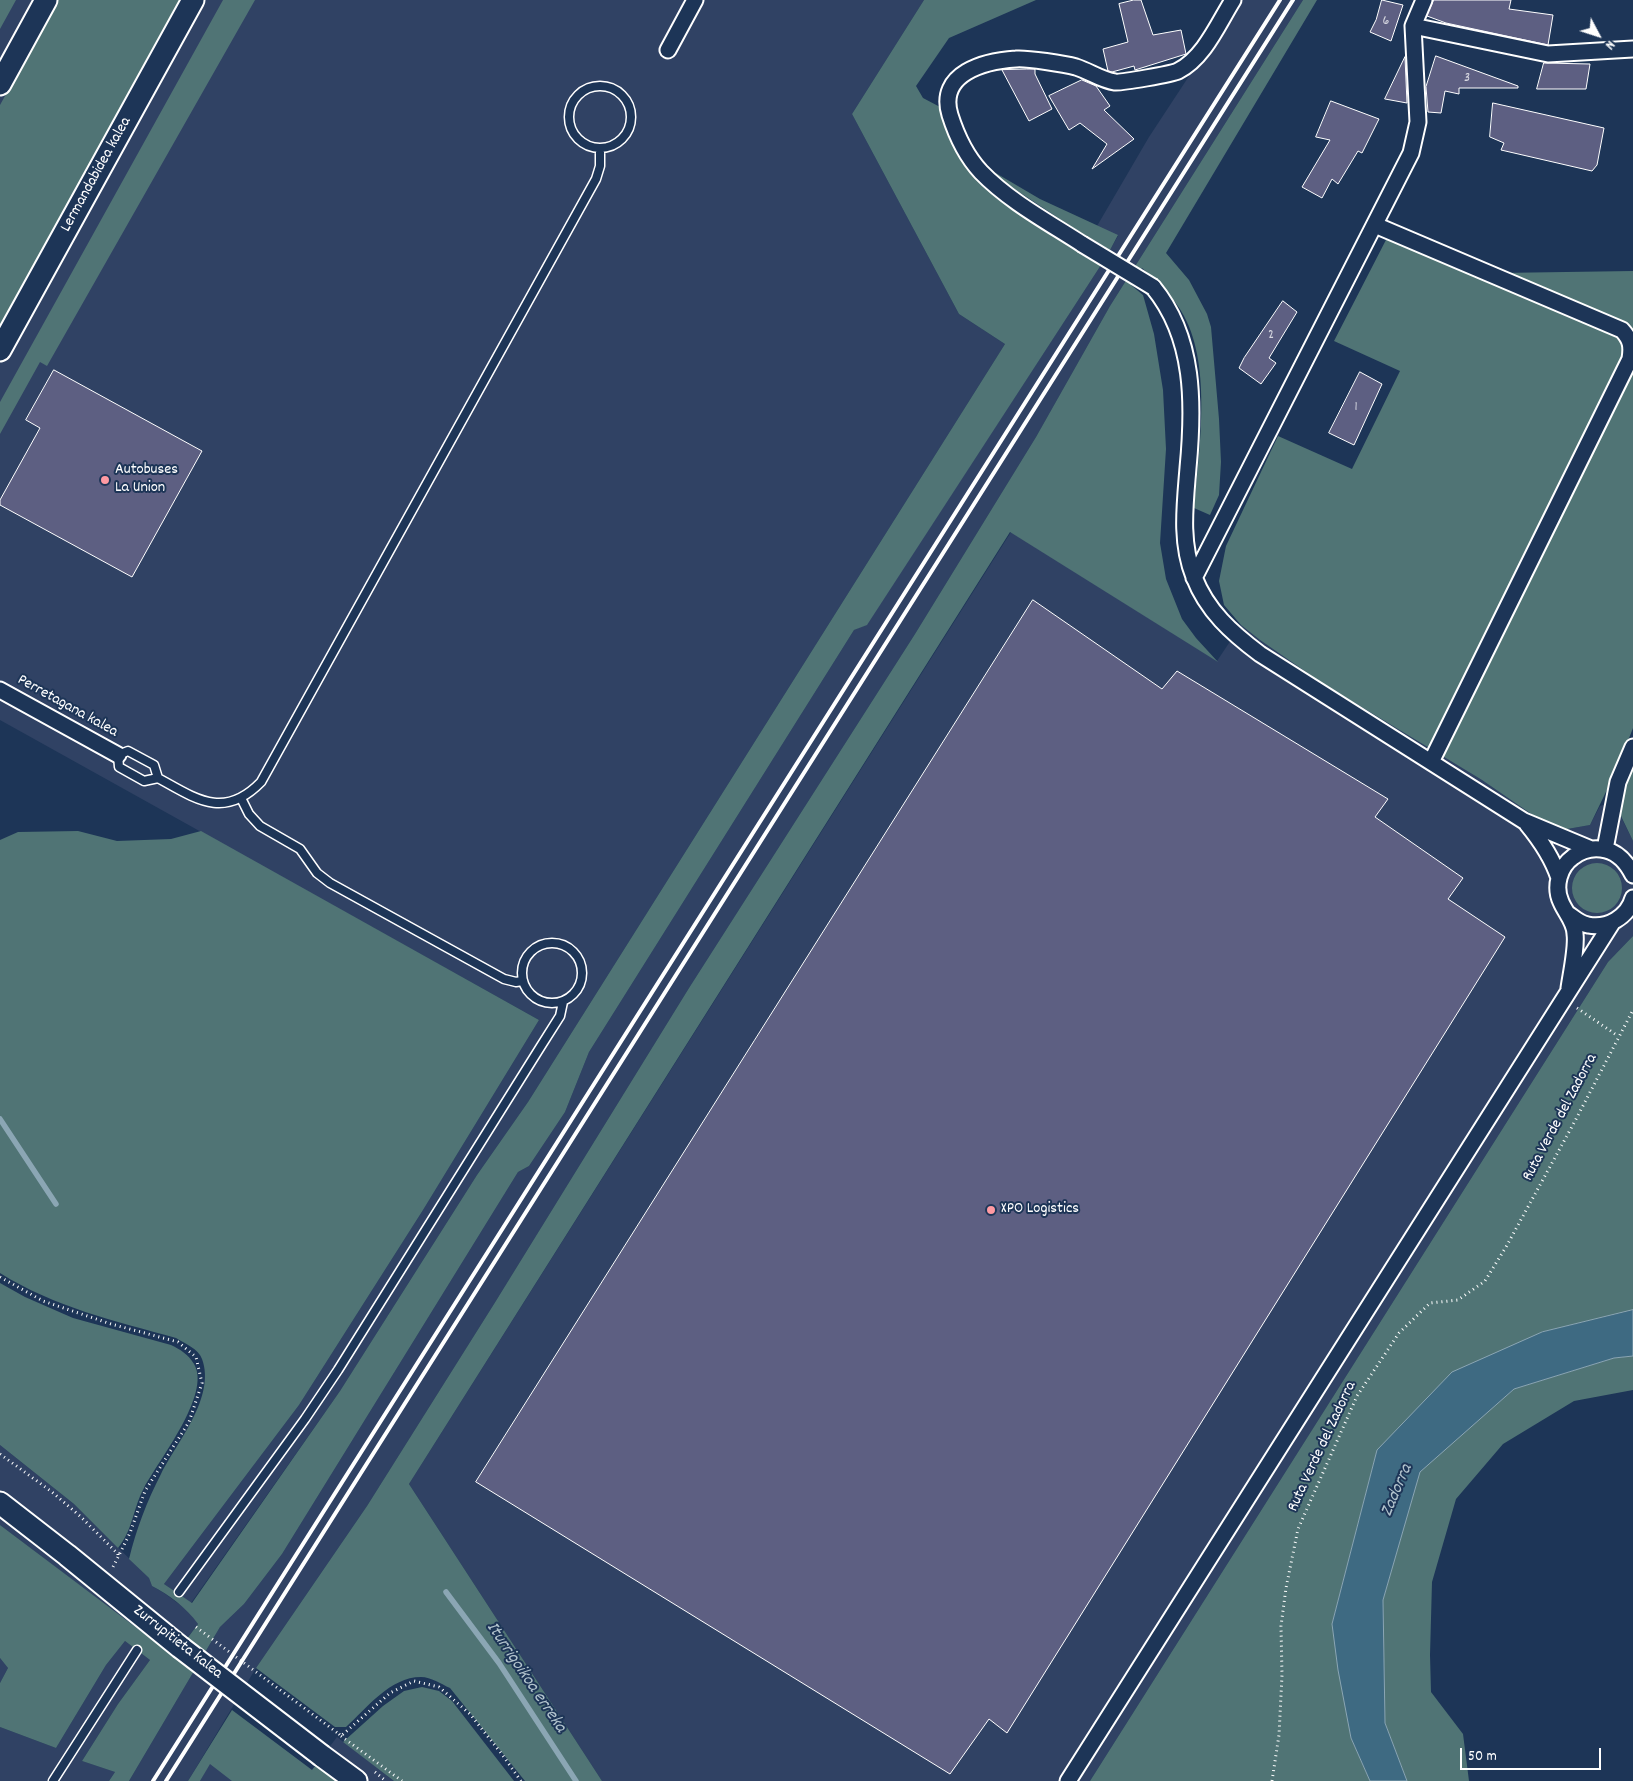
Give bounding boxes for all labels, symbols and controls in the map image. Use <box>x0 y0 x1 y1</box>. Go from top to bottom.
north arrow <box>1573 10 1623 60</box>
house number: 6 <box>1383 14 1389 30</box>
text: N <box>1600 36 1619 54</box>
house number: 3 <box>1464 71 1470 87</box>
street label: Lermandabidea kalea <box>57 114 137 236</box>
house number: 2 <box>1268 328 1274 344</box>
house number: 1 <box>1354 400 1358 416</box>
place label: Autobuses La Union <box>115 461 178 499</box>
marker: Autobuses La Union <box>99 474 111 486</box>
street label: Perretagana kalea <box>13 671 121 743</box>
street label: Ruta Verde del Zadorra <box>1519 1051 1603 1185</box>
place label: XPO Logistics <box>1001 1200 1079 1220</box>
marker: XPO Logistics <box>985 1204 997 1216</box>
street label: Ruta Verde del Zadorra <box>1284 1379 1362 1515</box>
water label: Zadorra <box>1377 1462 1419 1520</box>
street label: Zurrupitieta kalea <box>128 1602 226 1684</box>
water label: Iturrigoikoa erreka <box>480 1619 570 1737</box>
scale bar <box>1463 1738 1604 1770</box>
text: 50 m <box>1468 1746 1497 1768</box>

